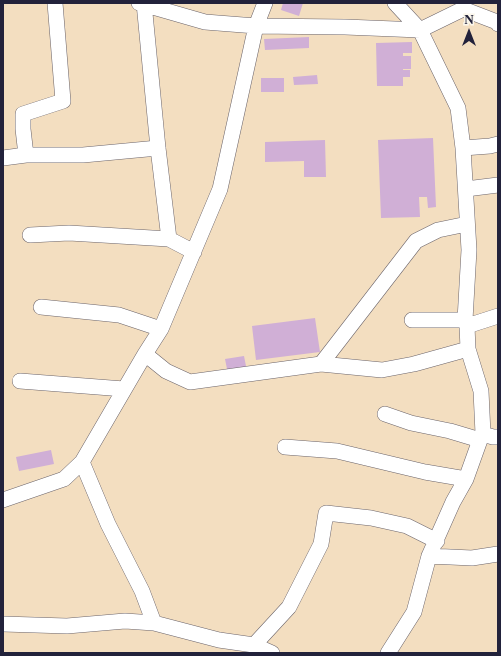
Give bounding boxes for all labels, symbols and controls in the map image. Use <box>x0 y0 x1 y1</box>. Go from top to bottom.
north arrow <box>449 12 489 52</box>
text: N <box>464 13 474 27</box>

